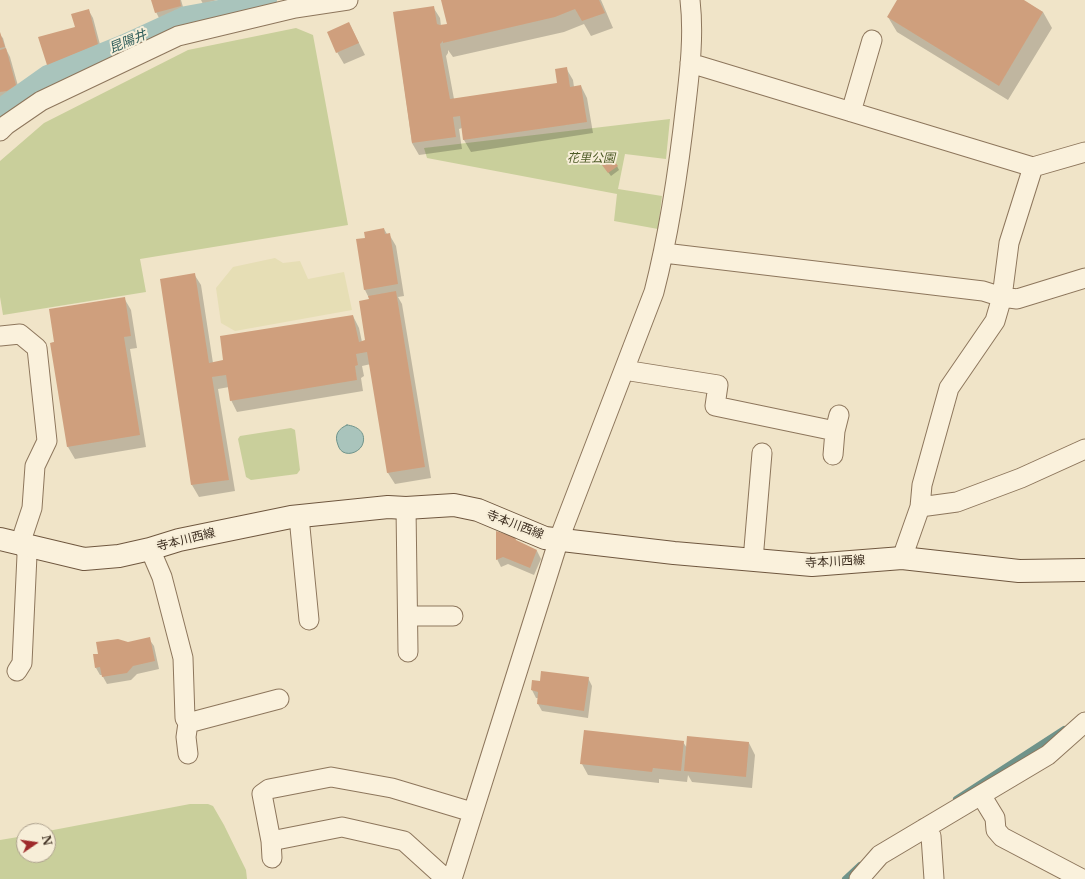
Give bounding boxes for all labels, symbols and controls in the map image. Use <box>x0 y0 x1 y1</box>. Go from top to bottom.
water label: 昆陽井 <box>107 27 149 57</box>
park label: 花里公園 <box>567 152 615 166</box>
street label: 寺本川西線 <box>484 508 546 542</box>
street label: 寺本川西線 <box>155 526 217 554</box>
street label: 寺本川西線 <box>805 553 865 571</box>
north arrow <box>16 823 56 863</box>
text: N <box>39 834 55 847</box>

